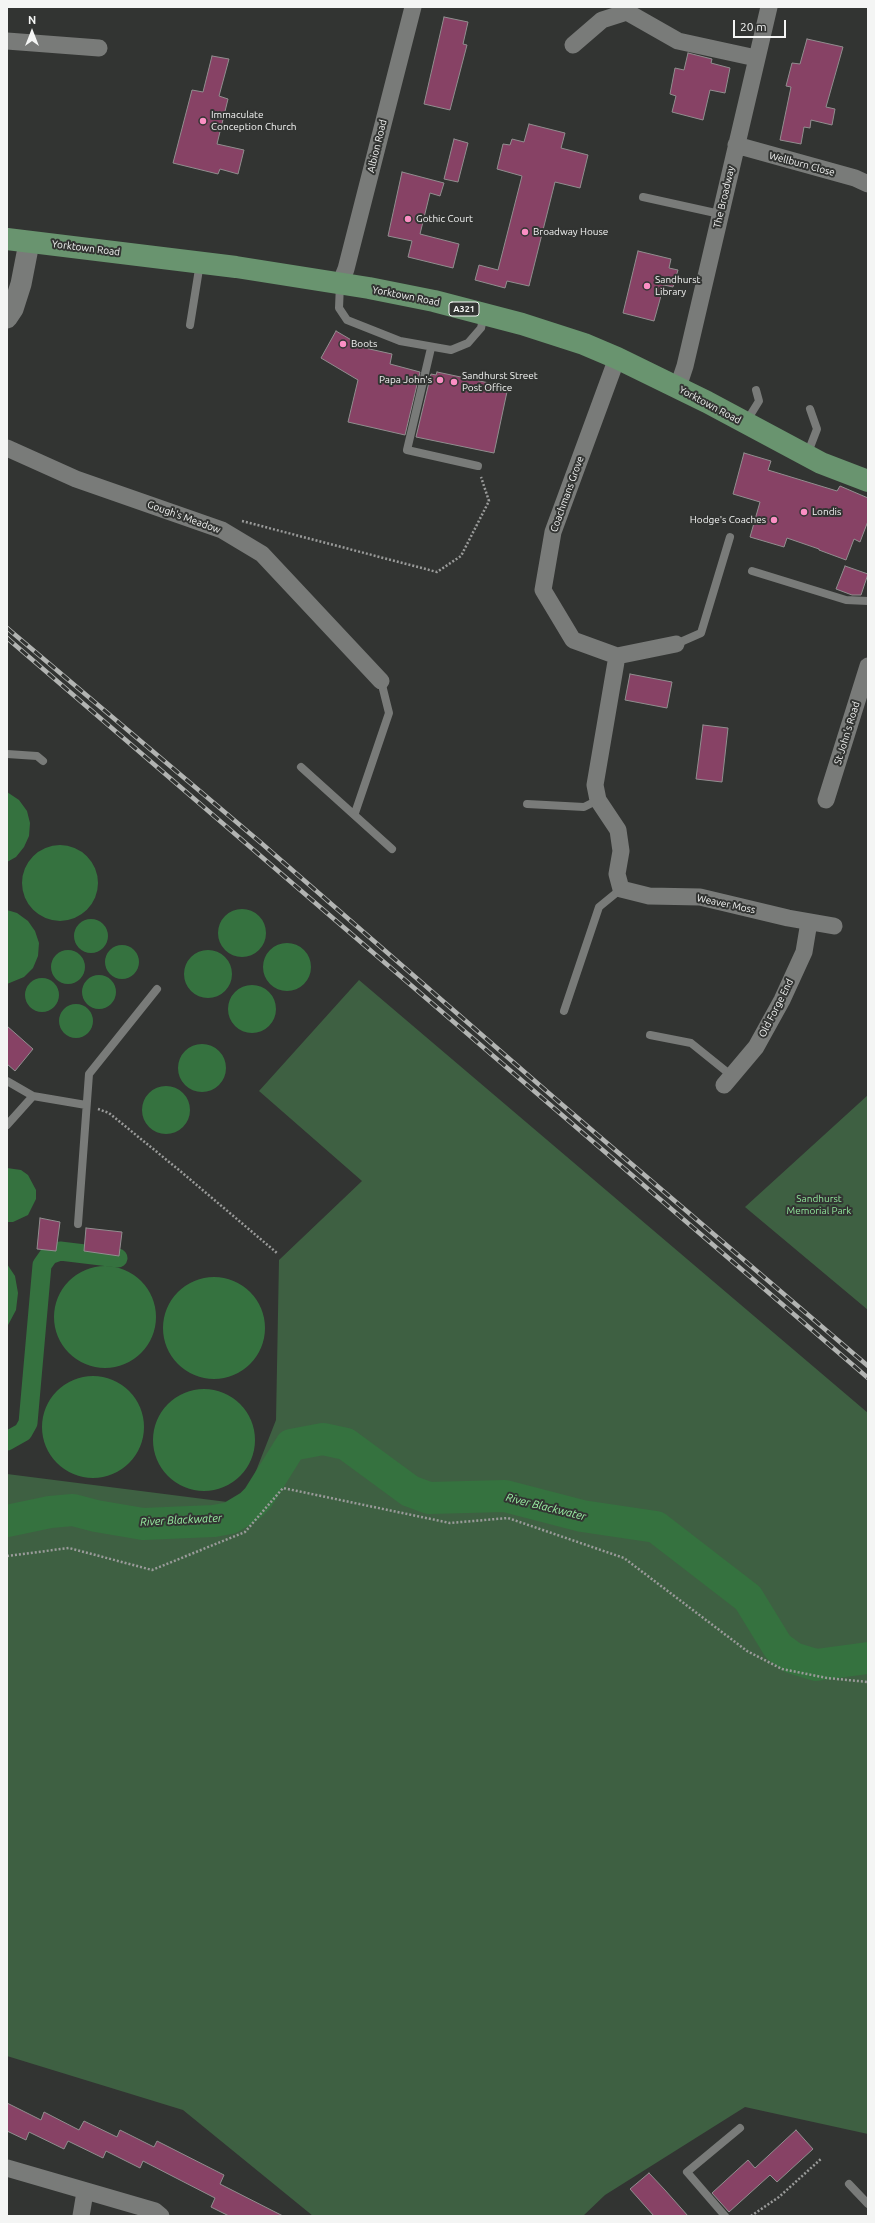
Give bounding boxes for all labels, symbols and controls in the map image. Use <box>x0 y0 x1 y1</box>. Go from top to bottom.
north arrow <box>12 12 52 52</box>
scale bar <box>735 12 788 38</box>
text: N <box>28 14 36 26</box>
text: 20 m <box>740 20 767 33</box>
place label: Immaculate Conception Church <box>211 109 297 132</box>
marker: Immaculate Conception Church <box>198 116 208 126</box>
street label: Albion Road <box>365 118 389 174</box>
street label: Wellburn Close <box>768 149 836 179</box>
street label: The Broadway <box>711 165 737 229</box>
place label: Gothic Court <box>416 213 473 225</box>
marker: Gothic Court <box>403 214 413 224</box>
place label: Broadway House <box>533 226 608 238</box>
marker: Broadway House <box>520 227 530 237</box>
street label: Yorktown Road <box>51 238 121 258</box>
place label: Sandhurst Library <box>655 274 700 298</box>
marker: Sandhurst Library <box>642 281 652 291</box>
street label: Yorktown Road <box>371 284 441 308</box>
road number: A321 <box>449 302 479 316</box>
place label: Boots <box>351 338 377 350</box>
marker: Boots <box>338 339 348 349</box>
place label: Sandhurst Street Post Office <box>462 370 538 394</box>
place label: Papa John's <box>379 374 432 386</box>
marker: Papa John's <box>435 375 445 385</box>
marker: Sandhurst Street Post Office <box>449 377 459 387</box>
street label: Yorktown Road <box>677 384 743 426</box>
street label: Coachmans Grove <box>548 454 586 534</box>
street label: Gough's Meadow <box>146 498 222 536</box>
place label: Londis <box>812 506 841 518</box>
marker: Londis <box>799 507 809 517</box>
place label: Hodge's Coaches <box>690 514 766 526</box>
marker: Hodge's Coaches <box>769 515 779 525</box>
street label: St John's Road <box>832 700 862 766</box>
street label: Weaver Moss <box>696 892 756 916</box>
street label: Old Forge End <box>756 977 796 1039</box>
park label: Sandhurst Memorial Park <box>787 1193 851 1216</box>
water label: River Blackwater <box>505 1491 587 1523</box>
water label: River Blackwater <box>140 1511 222 1529</box>

